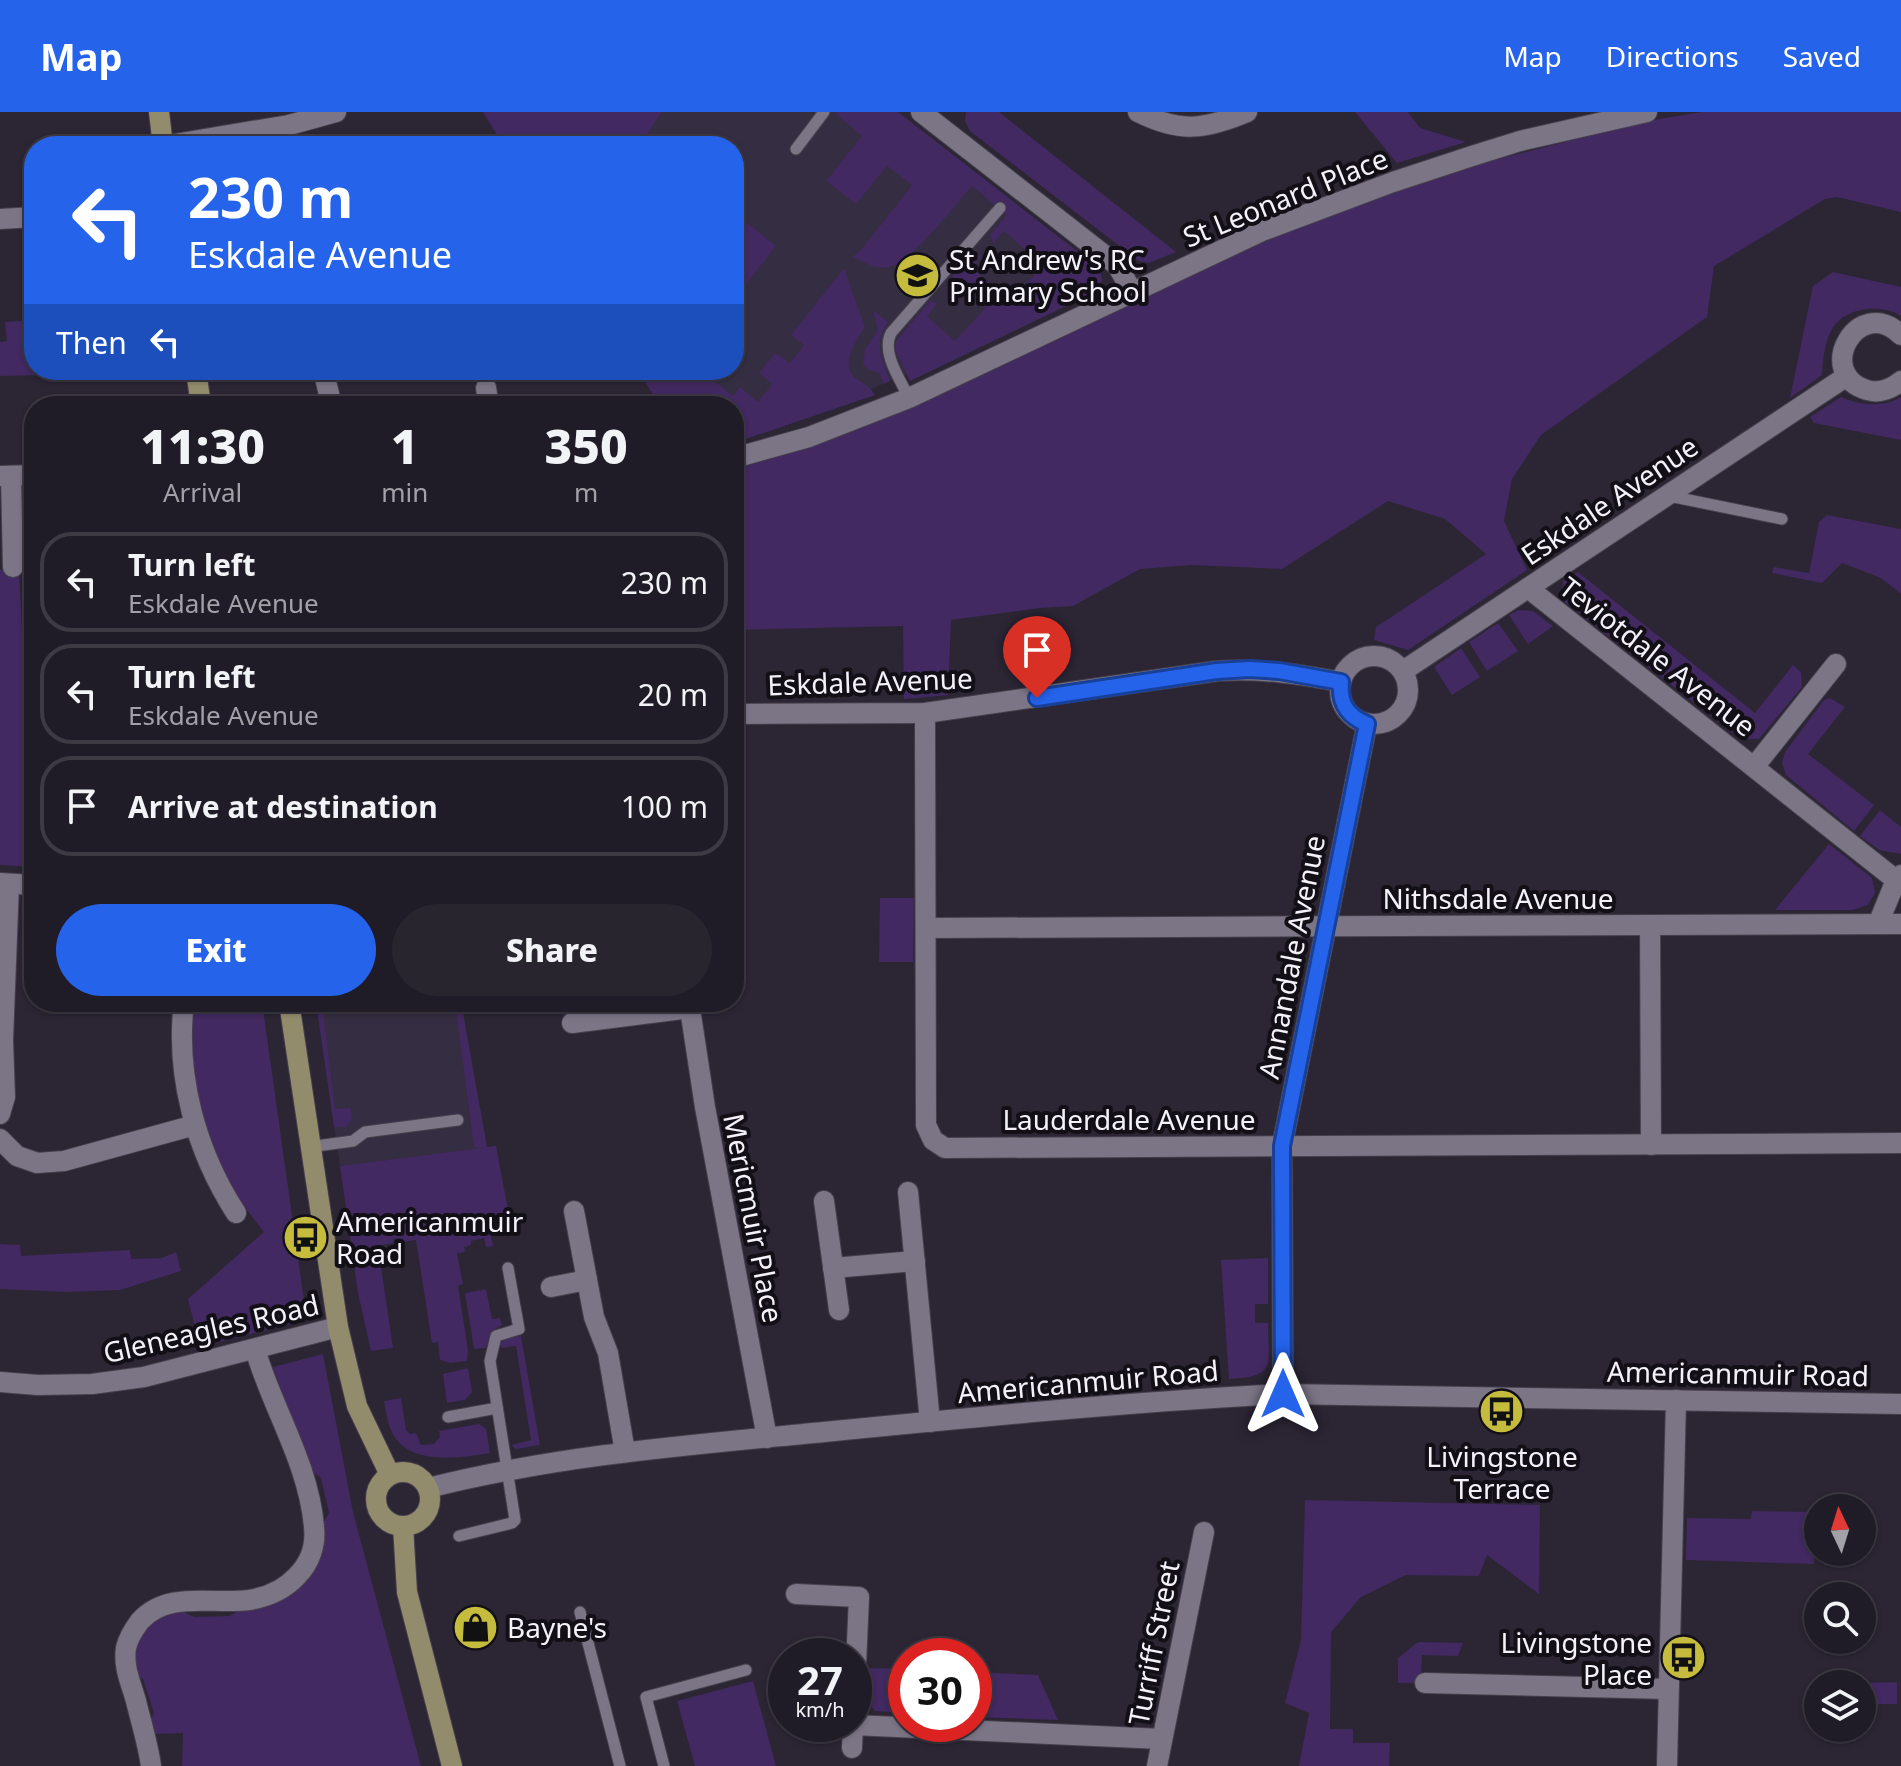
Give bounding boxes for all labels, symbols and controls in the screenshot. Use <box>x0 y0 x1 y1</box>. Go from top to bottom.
text: Map <box>40 30 123 82</box>
text: Map <box>1503 37 1562 75</box>
text: Directions <box>1606 37 1739 75</box>
text: Saved <box>1783 37 1861 75</box>
street label: St Leonard Place <box>1177 139 1393 255</box>
text: 230 m <box>188 158 353 234</box>
icon: left <box>56 168 160 272</box>
text: Eskdale Avenue <box>188 230 452 279</box>
place label: St Andrew's RC Primary School <box>949 240 1147 310</box>
school or university icon: St Andrew's RC Primary School <box>894 251 942 299</box>
icon: left <box>143 320 187 364</box>
text: Then <box>56 322 127 363</box>
text: 11:30 <box>140 413 265 478</box>
text: 1 <box>391 413 419 478</box>
text: 350 <box>545 413 628 478</box>
street label: Eskdale Avenue <box>1513 427 1705 573</box>
text: Arrival <box>163 474 242 510</box>
text: min <box>381 474 428 510</box>
text: m <box>574 474 598 510</box>
text: Turn left <box>128 544 256 585</box>
icon: left <box>60 560 104 604</box>
text: 230 m <box>621 562 708 603</box>
street label: Teviotdale Avenue <box>1552 567 1764 745</box>
text: Eskdale Avenue <box>128 585 319 621</box>
pin <box>1003 616 1071 698</box>
icon: arrive <box>1015 628 1059 672</box>
text: Turn left <box>128 656 256 697</box>
street label: Eskdale Avenue <box>767 658 973 704</box>
icon: left <box>60 672 104 716</box>
text: 20 m <box>638 674 708 715</box>
text: Eskdale Avenue <box>128 697 319 733</box>
icon: arrive <box>60 784 104 828</box>
text: Arrive at destination <box>128 786 438 827</box>
text: 100 m <box>621 786 708 827</box>
street label: Annandale Avenue <box>1249 832 1333 1082</box>
street label: Nithsdale Avenue <box>1383 879 1613 917</box>
button: Exit <box>56 904 376 996</box>
button: Share <box>392 904 712 996</box>
street label: Lauderdale Avenue <box>1002 1100 1256 1138</box>
street label: Mericmuir Place <box>715 1110 793 1326</box>
place label: Americanmuir Road <box>336 1202 524 1272</box>
bus stop icon: Americanmuir Road <box>281 1213 329 1261</box>
street label: Gleneagles Road <box>99 1285 323 1371</box>
street label: Americanmuir Road <box>956 1351 1220 1411</box>
position arrow <box>1241 1352 1325 1436</box>
street label: Americanmuir Road <box>1607 1352 1869 1394</box>
bus stop icon: Livingstone Terrace <box>1478 1387 1526 1435</box>
place label: Livingstone Terrace <box>1426 1437 1578 1507</box>
north arrow <box>1804 1494 1876 1566</box>
map controls <box>1804 1494 1876 1742</box>
street label: Turriff Street <box>1118 1558 1188 1728</box>
button: search <box>1804 1582 1876 1654</box>
shop icon: Bayne's <box>452 1603 500 1651</box>
place label: Bayne's <box>507 1608 607 1646</box>
place label: Livingstone Place <box>1501 1623 1652 1693</box>
bus stop icon: Livingstone Place <box>1659 1634 1707 1682</box>
speed limit sign: 30 <box>888 1638 992 1742</box>
text: 27 <box>797 1652 843 1707</box>
button: layers <box>1804 1670 1876 1742</box>
text: km/h <box>795 1696 845 1723</box>

